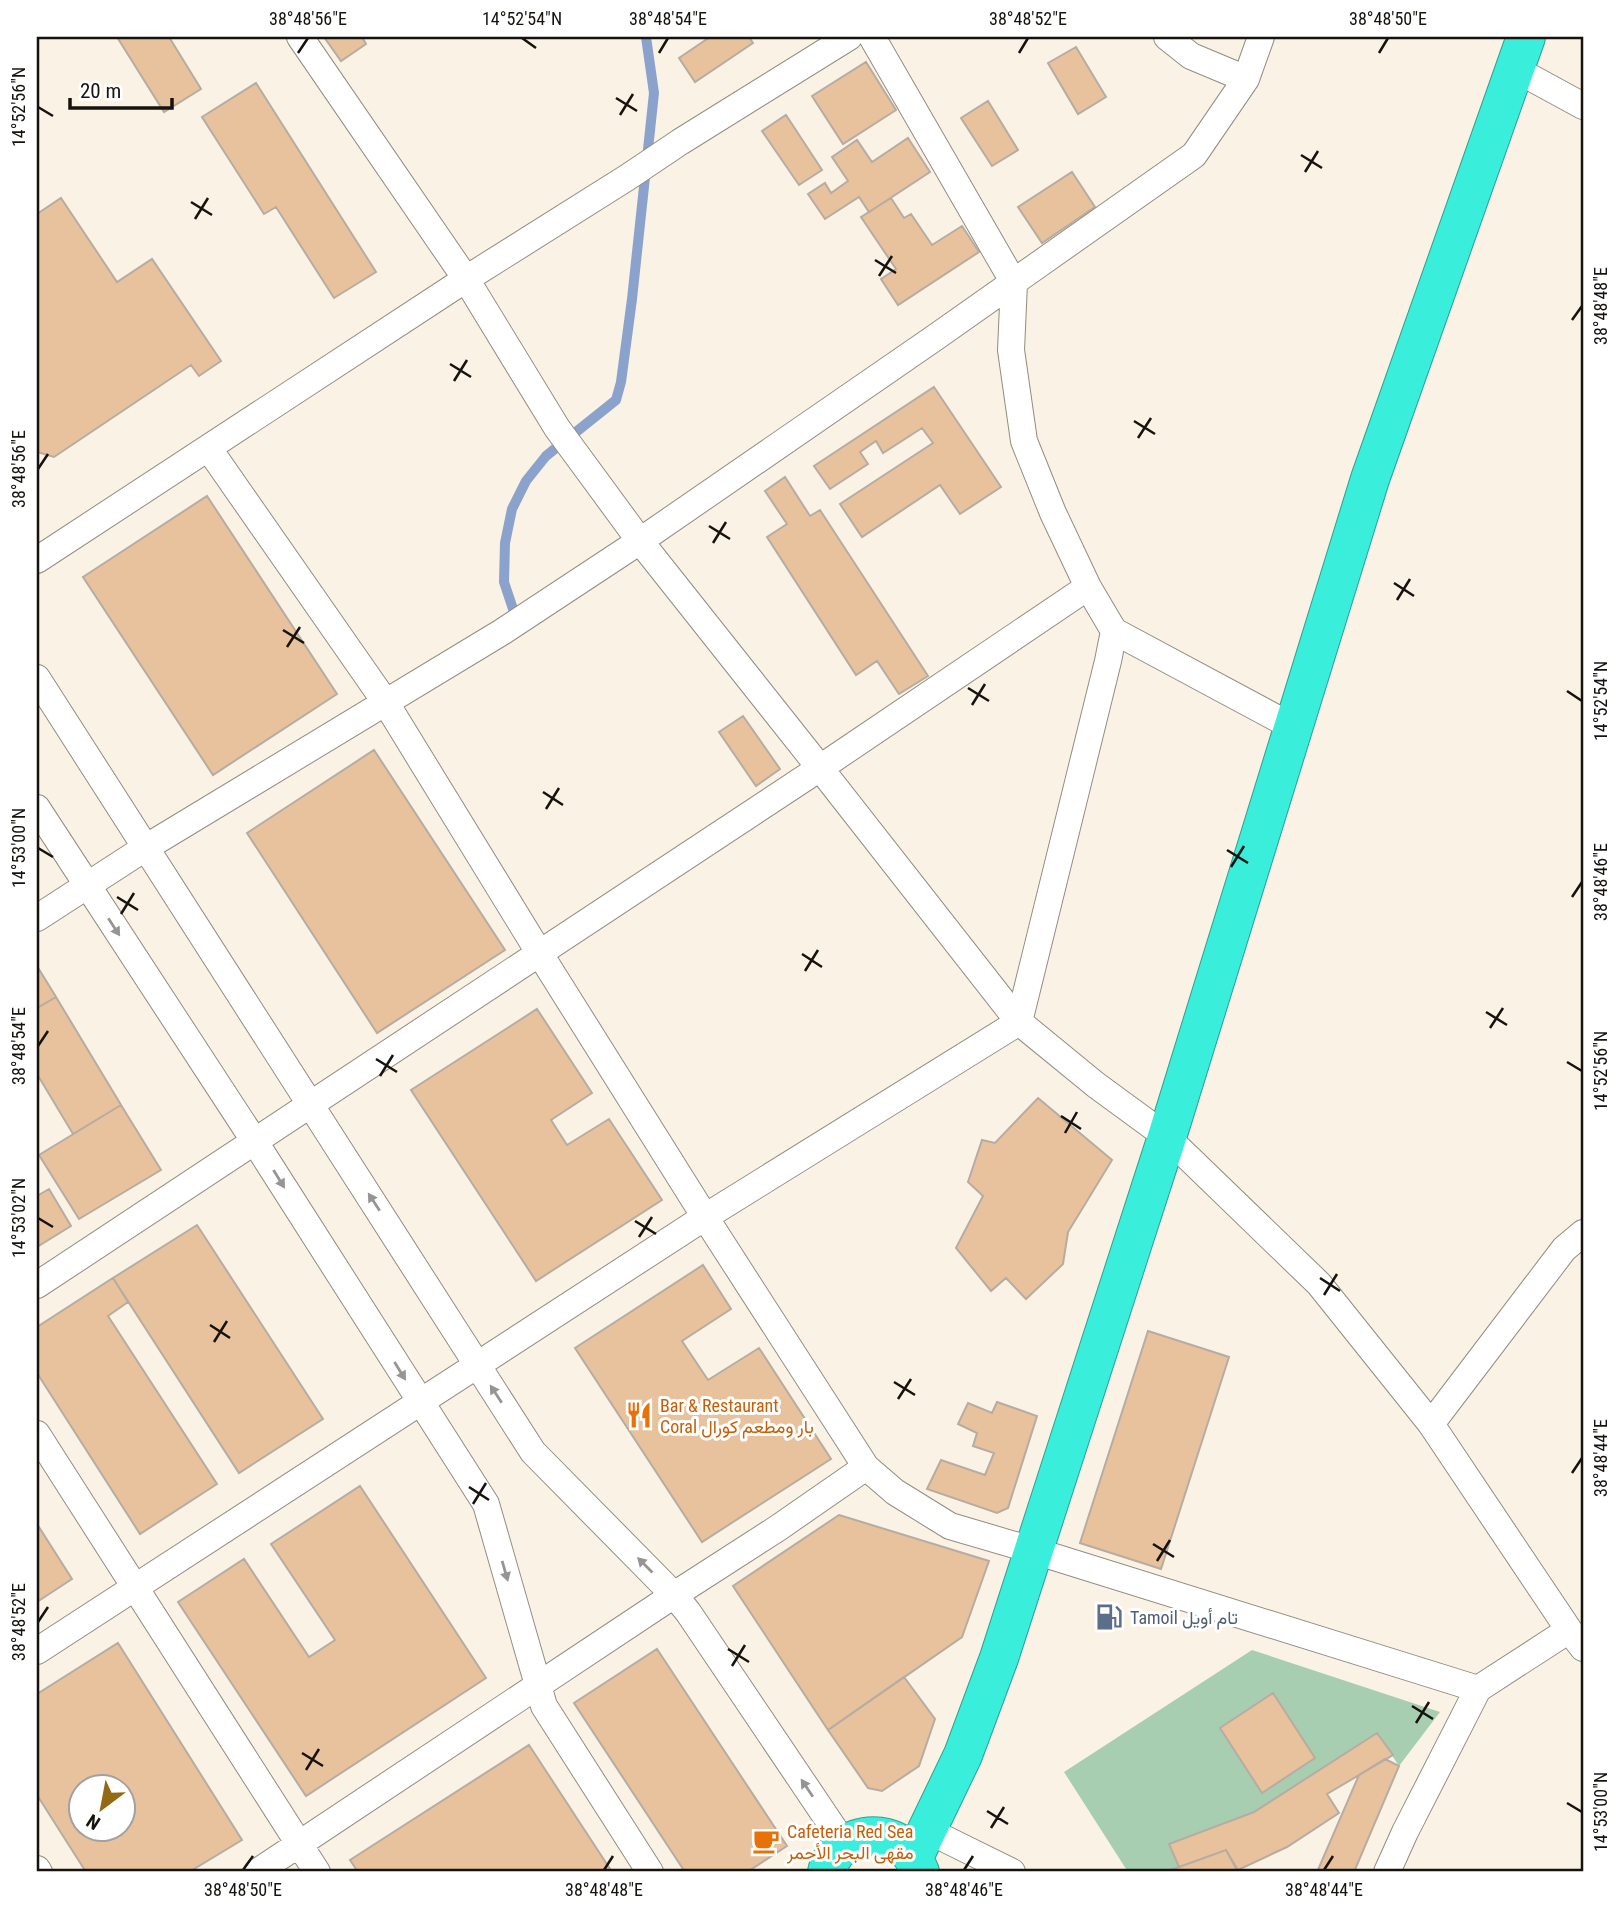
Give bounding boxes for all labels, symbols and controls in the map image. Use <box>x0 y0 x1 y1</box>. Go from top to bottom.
text: 38°48'56"E <box>269 8 347 29</box>
text: 14°52'54"N <box>482 8 562 29</box>
text: 38°48'54"E <box>629 8 707 29</box>
text: 38°48'52"E <box>989 8 1067 29</box>
text: 38°48'50"E <box>1349 8 1427 29</box>
scale bar <box>70 66 172 110</box>
text: 14°52'56"N <box>8 67 29 147</box>
text: 20 m <box>80 79 121 103</box>
text: 38°48'48"E <box>1590 267 1611 345</box>
text: 38°48'56"E <box>8 430 29 508</box>
text: 14°52'54"N <box>1590 661 1611 741</box>
text: 14°53'00"N <box>8 808 29 888</box>
text: 38°48'46"E <box>1590 843 1611 921</box>
one-way arrow <box>107 918 121 936</box>
text: 38°48'54"E <box>8 1007 29 1085</box>
text: 14°52'56"N <box>1590 1031 1611 1111</box>
one-way arrow <box>272 1169 285 1188</box>
text: 14°53'02"N <box>8 1178 29 1258</box>
one-way arrow <box>367 1193 380 1212</box>
one-way arrow <box>394 1361 407 1381</box>
one-way arrow <box>489 1385 503 1403</box>
place label: Bar & Restaurant Coral بار ومطعم كورال <box>660 1395 814 1439</box>
restaurant icon: Bar & Restaurant Coral بار ومطعم كورال <box>624 1400 654 1430</box>
text: 38°48'44"E <box>1590 1419 1611 1497</box>
one-way arrow <box>637 1557 653 1574</box>
one-way arrow <box>500 1561 510 1582</box>
text: 38°48'52"E <box>8 1583 29 1661</box>
fuel station icon: Tamoil تام أويل <box>1094 1602 1124 1632</box>
place label: Tamoil تام أويل <box>1130 1607 1238 1630</box>
north arrow <box>66 1772 136 1842</box>
text: 14°53'00"N <box>1590 1772 1611 1852</box>
one-way arrow <box>800 1779 814 1797</box>
text: N <box>82 1809 104 1835</box>
place label: Cafeteria Red Sea مقهى البحر الأحمر <box>786 1821 914 1864</box>
cafe icon: Cafeteria Red Sea مقهى البحر الأحمر <box>751 1826 781 1856</box>
text: 38°48'50"E <box>204 1879 282 1900</box>
text: 38°48'48"E <box>565 1879 643 1900</box>
text: 38°48'46"E <box>925 1879 1003 1900</box>
text: 38°48'44"E <box>1285 1879 1363 1900</box>

